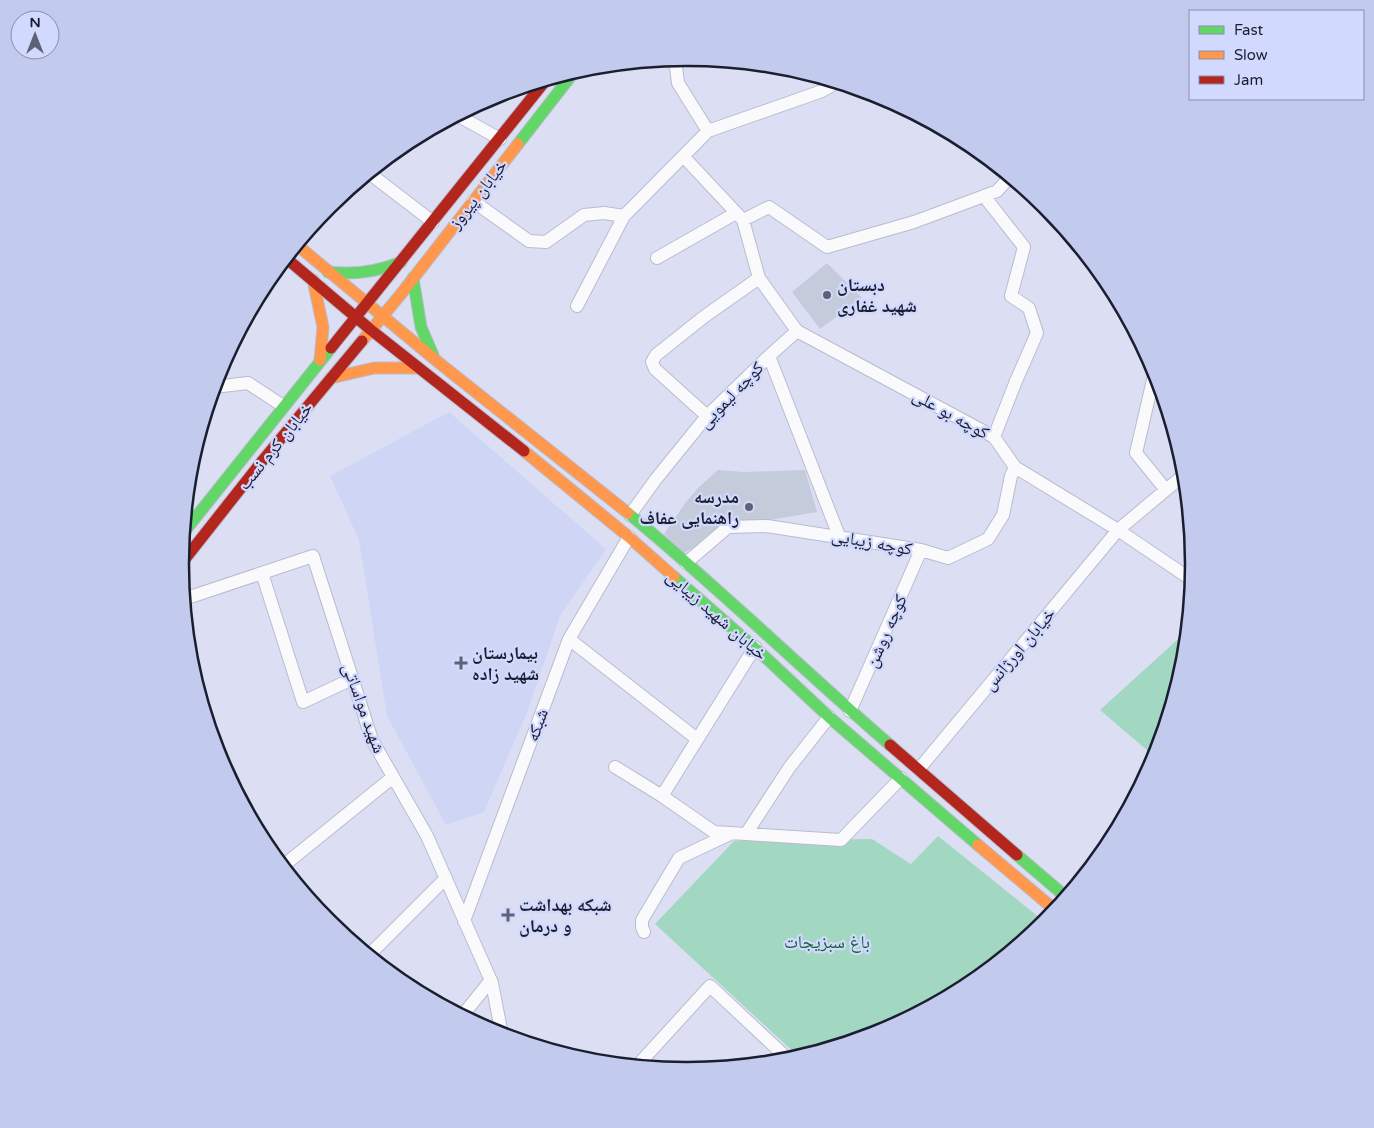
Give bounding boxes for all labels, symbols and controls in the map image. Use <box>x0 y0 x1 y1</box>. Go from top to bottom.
north arrow <box>10 10 60 60</box>
legend <box>1189 10 1364 100</box>
text: N <box>29 14 41 31</box>
text: Fast <box>1234 21 1264 39</box>
text: Slow <box>1234 46 1268 64</box>
text: Jam <box>1234 71 1263 89</box>
street label: خیابان پیروز <box>443 155 512 234</box>
place label: دبستان شهید غفاری <box>837 274 917 317</box>
marker: دبستان شهید غفاری <box>821 289 833 301</box>
street label: کوچه لیمویی <box>694 356 769 433</box>
street label: کوچه بو علی <box>909 384 994 444</box>
street label: خیابان کرم نسب <box>233 397 318 495</box>
place label: مدرسه راهنمایی عفاف <box>639 486 739 529</box>
marker: مدرسه راهنمایی عفاف <box>743 501 755 513</box>
street label: کوچه زیبایی <box>830 524 915 560</box>
street label: خیابان شهید زیبایی <box>662 565 772 665</box>
street label: کوچه روشن <box>860 590 912 671</box>
street label: خیابان اورژانس <box>978 603 1060 695</box>
place label: بیمارستان شهید زاده <box>472 642 539 685</box>
marker: بیمارستان شهید زاده <box>454 656 468 670</box>
street label: شهید مواساتی <box>338 660 390 756</box>
street label: شبکه <box>521 705 553 745</box>
place label: شبکه بهداشت و درمان <box>519 894 612 937</box>
marker: شبکه بهداشت و درمان <box>501 908 515 922</box>
park label: باغ سبزیجات <box>784 931 870 953</box>

